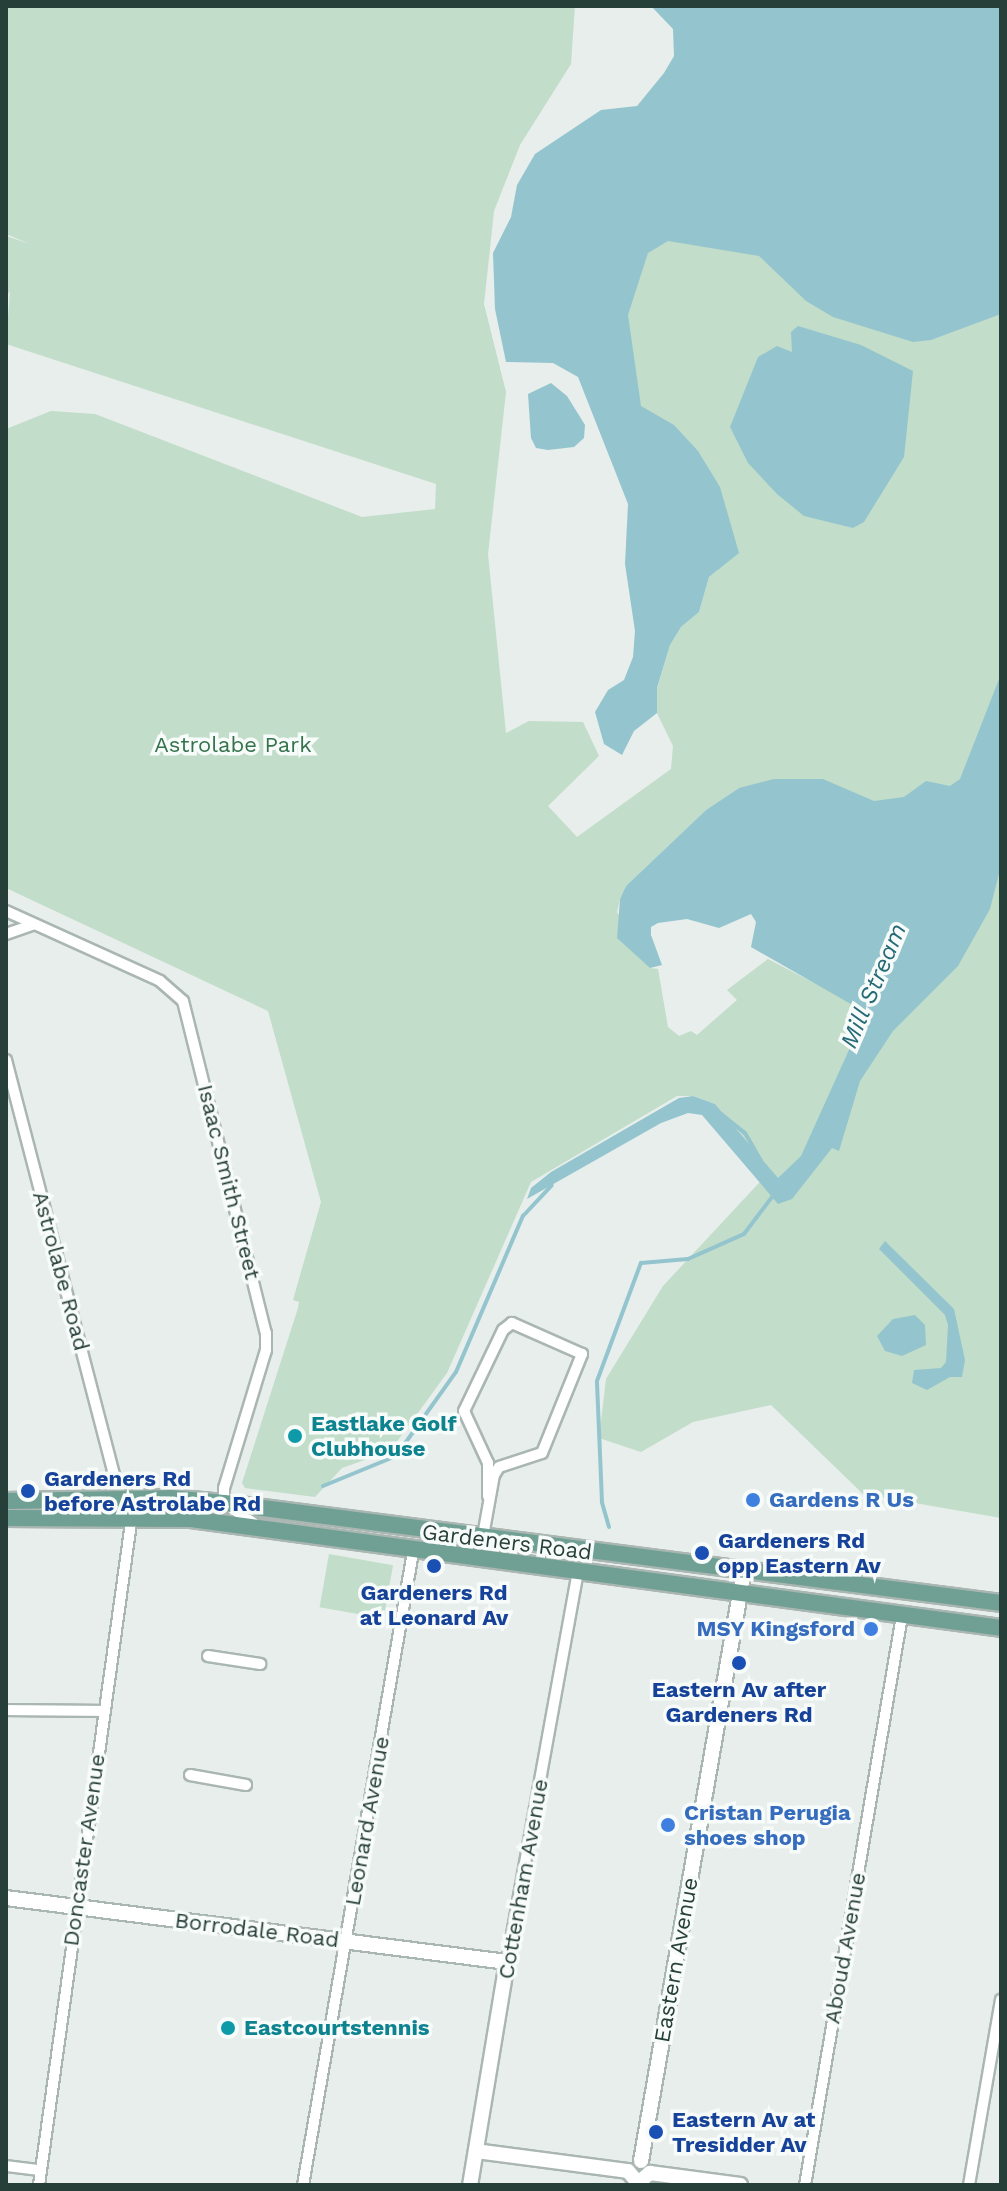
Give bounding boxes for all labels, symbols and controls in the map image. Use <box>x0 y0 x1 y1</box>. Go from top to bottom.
park label: Astrolabe Park <box>154 732 312 758</box>
water label: Mill Stream <box>835 919 913 1053</box>
street label: Isaac Smith Street <box>192 1082 266 1282</box>
street label: Astrolabe Road <box>27 1188 95 1354</box>
place label: Eastlake Golf Clubhouse <box>311 1410 457 1462</box>
marker: Eastlake Golf Clubhouse <box>286 1427 304 1445</box>
place label: Gardeners Rd before Astrolabe Rd <box>44 1465 261 1516</box>
marker: Gardeners Rd before Astrolabe Rd <box>19 1482 37 1500</box>
place label: Gardens R Us <box>769 1487 914 1513</box>
marker: Gardens R Us <box>744 1491 762 1509</box>
street label: Gardeners Road <box>420 1518 594 1566</box>
place label: Gardeners Rd opp Eastern Av <box>718 1527 881 1578</box>
marker: Gardeners Rd opp Eastern Av <box>693 1544 711 1562</box>
marker: Gardeners Rd at Leonard Av <box>425 1557 443 1575</box>
place label: Gardeners Rd at Leonard Av <box>359 1579 509 1630</box>
place label: MSY Kingsford <box>696 1616 855 1642</box>
marker: MSY Kingsford <box>862 1620 880 1638</box>
marker: Eastern Av after Gardeners Rd <box>730 1654 748 1672</box>
place label: Eastern Av after Gardeners Rd <box>651 1676 827 1728</box>
street label: Leonard Avenue <box>339 1734 395 1908</box>
street label: Doncaster Avenue <box>57 1751 111 1949</box>
street label: Cottenham Avenue <box>492 1776 554 1982</box>
place label: Cristan Perugia shoes shop <box>684 1799 851 1850</box>
marker: Cristan Perugia shoes shop <box>659 1816 677 1834</box>
street label: Aboud Avenue <box>819 1870 871 2026</box>
street label: Eastern Avenue <box>648 1875 704 2045</box>
street label: Borrodale Road <box>173 1907 341 1953</box>
place label: Eastcourtstennis <box>244 2015 430 2041</box>
marker: Eastcourtstennis <box>219 2019 237 2037</box>
place label: Eastern Av at Tresidder Av <box>672 2106 816 2158</box>
marker: Eastern Av at Tresidder Av <box>647 2123 665 2141</box>

